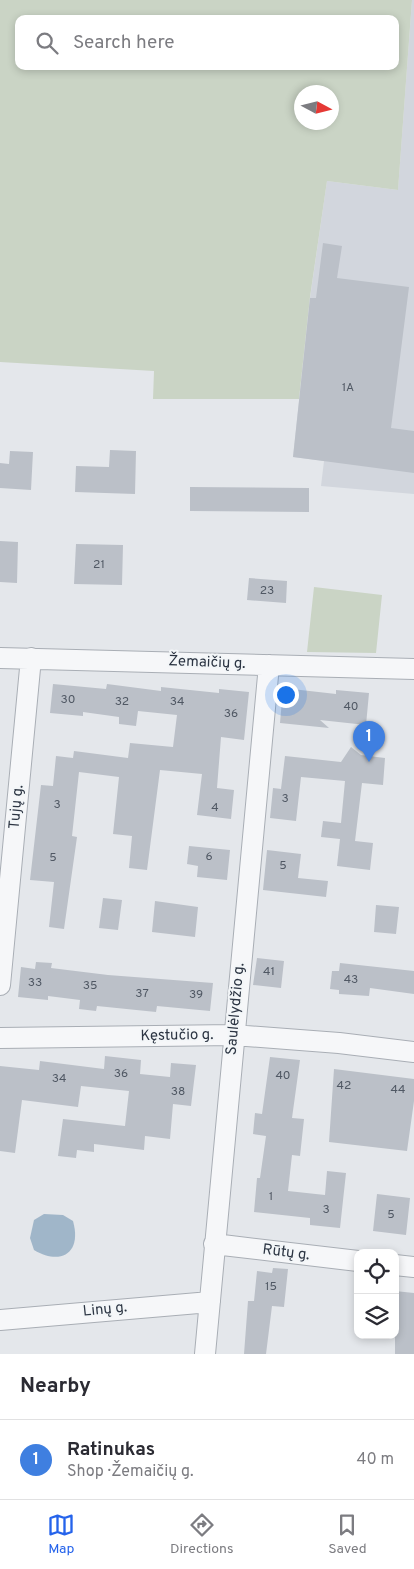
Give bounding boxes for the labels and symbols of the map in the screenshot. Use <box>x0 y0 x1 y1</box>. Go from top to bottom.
north arrow <box>294 85 339 130</box>
house number: 1A <box>342 380 354 396</box>
house number: 21 <box>93 557 105 573</box>
house number: 23 <box>260 583 274 599</box>
street label: Žemaičių g. <box>168 651 246 674</box>
your location <box>273 682 299 708</box>
house number: 30 <box>61 692 75 708</box>
house number: 32 <box>115 694 129 710</box>
house number: 34 <box>170 694 184 710</box>
house number: 40 <box>343 699 359 715</box>
house number: 36 <box>224 706 238 722</box>
pin: 1 <box>353 721 385 762</box>
street label: Tujų g. <box>6 784 28 830</box>
house number: 3 <box>281 791 289 807</box>
house number: 3 <box>53 797 61 813</box>
house number: 4 <box>211 800 219 816</box>
house number: 6 <box>205 849 213 865</box>
house number: 5 <box>49 850 57 866</box>
house number: 5 <box>279 858 287 874</box>
street label: Saulėlydžio g. <box>223 962 249 1056</box>
house number: 41 <box>263 964 275 980</box>
house number: 43 <box>344 972 358 988</box>
house number: 33 <box>28 975 42 991</box>
house number: 35 <box>83 978 97 994</box>
house number: 37 <box>135 986 149 1002</box>
house number: 39 <box>189 987 203 1003</box>
street label: Kęstučio g. <box>140 1026 214 1046</box>
house number: 36 <box>114 1066 128 1082</box>
house number: 40 <box>275 1068 291 1084</box>
house number: 34 <box>52 1071 66 1087</box>
house number: 42 <box>337 1078 351 1094</box>
house number: 44 <box>391 1082 405 1098</box>
house number: 38 <box>171 1084 185 1100</box>
house number: 1 <box>269 1189 273 1205</box>
house number: 3 <box>322 1202 330 1218</box>
house number: 5 <box>387 1207 395 1223</box>
street label: Rūtų g. <box>261 1241 311 1265</box>
house number: 15 <box>265 1279 277 1295</box>
street label: Linų g. <box>82 1298 128 1322</box>

